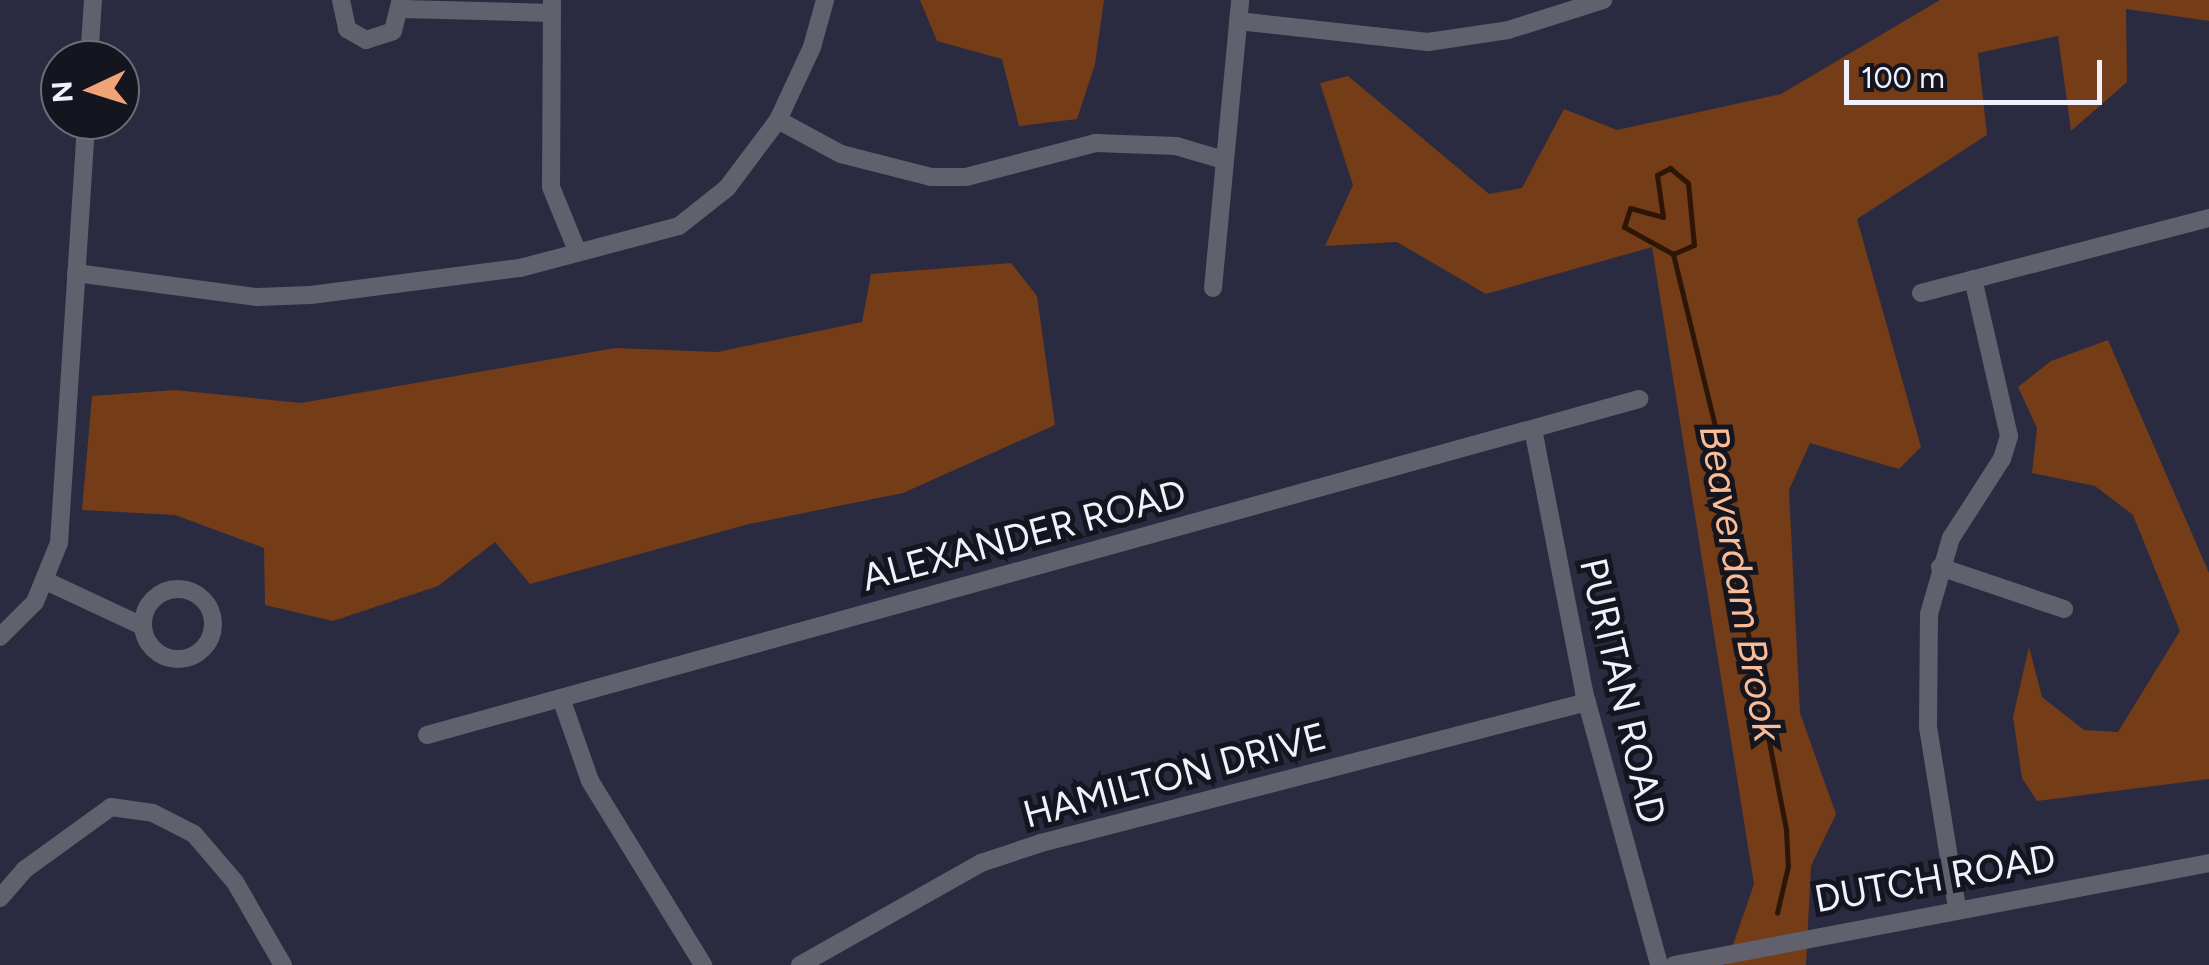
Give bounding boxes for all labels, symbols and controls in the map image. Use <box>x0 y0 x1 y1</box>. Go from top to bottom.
north arrow <box>40 40 140 140</box>
scale bar <box>1849 40 2106 102</box>
text: 100 m <box>1861 59 1945 96</box>
text: N <box>44 80 80 104</box>
water label: Beaverdam Brook <box>1690 421 1792 745</box>
street label: ALEXANDER ROAD <box>857 471 1191 601</box>
street label: PURITAN ROAD <box>1569 554 1675 828</box>
street label: HAMILTON DRIVE <box>1018 714 1332 838</box>
street label: DUTCH ROAD <box>1811 835 2059 923</box>

